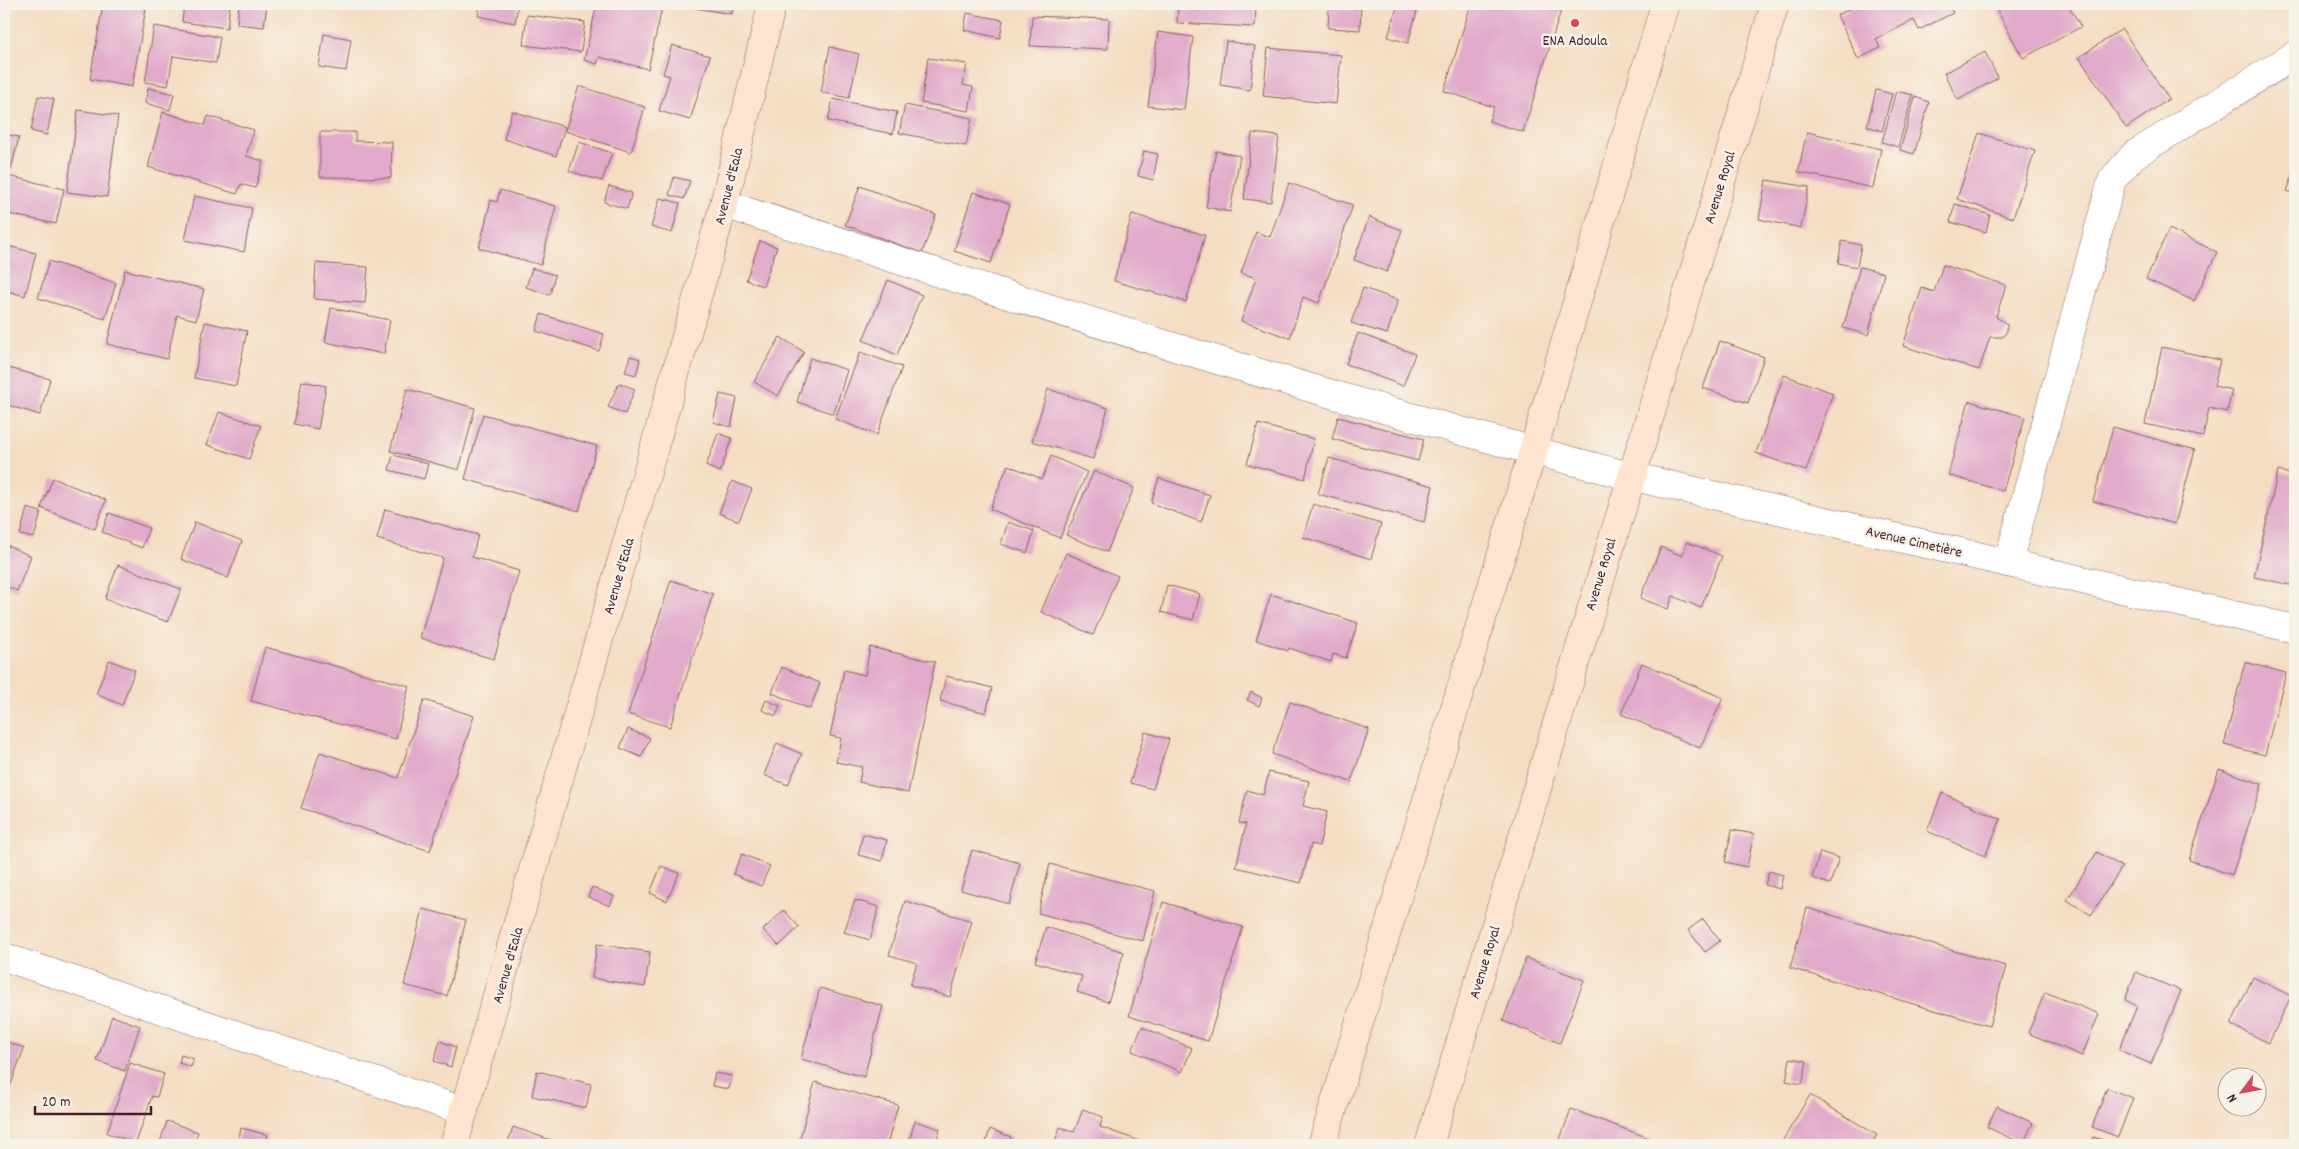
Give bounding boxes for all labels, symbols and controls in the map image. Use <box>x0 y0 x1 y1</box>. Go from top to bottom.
marker: ENA Adoula <box>1569 17 1581 29</box>
place label: ENA Adoula <box>1543 31 1608 53</box>
street label: Avenue d'Eala <box>710 145 750 227</box>
street label: Avenue Royal <box>1699 148 1743 227</box>
street label: Avenue Cimetière <box>1863 521 1964 565</box>
street label: Avenue d'Eala <box>598 535 642 618</box>
street label: Avenue Royal <box>1580 535 1624 614</box>
street label: Avenue Royal <box>1464 923 1508 1002</box>
street label: Avenue d'Eala <box>487 924 531 1007</box>
north arrow <box>2216 1066 2266 1116</box>
scale bar <box>35 1084 151 1116</box>
text: N <box>2222 1090 2243 1106</box>
text: 20 m <box>42 1092 70 1114</box>

